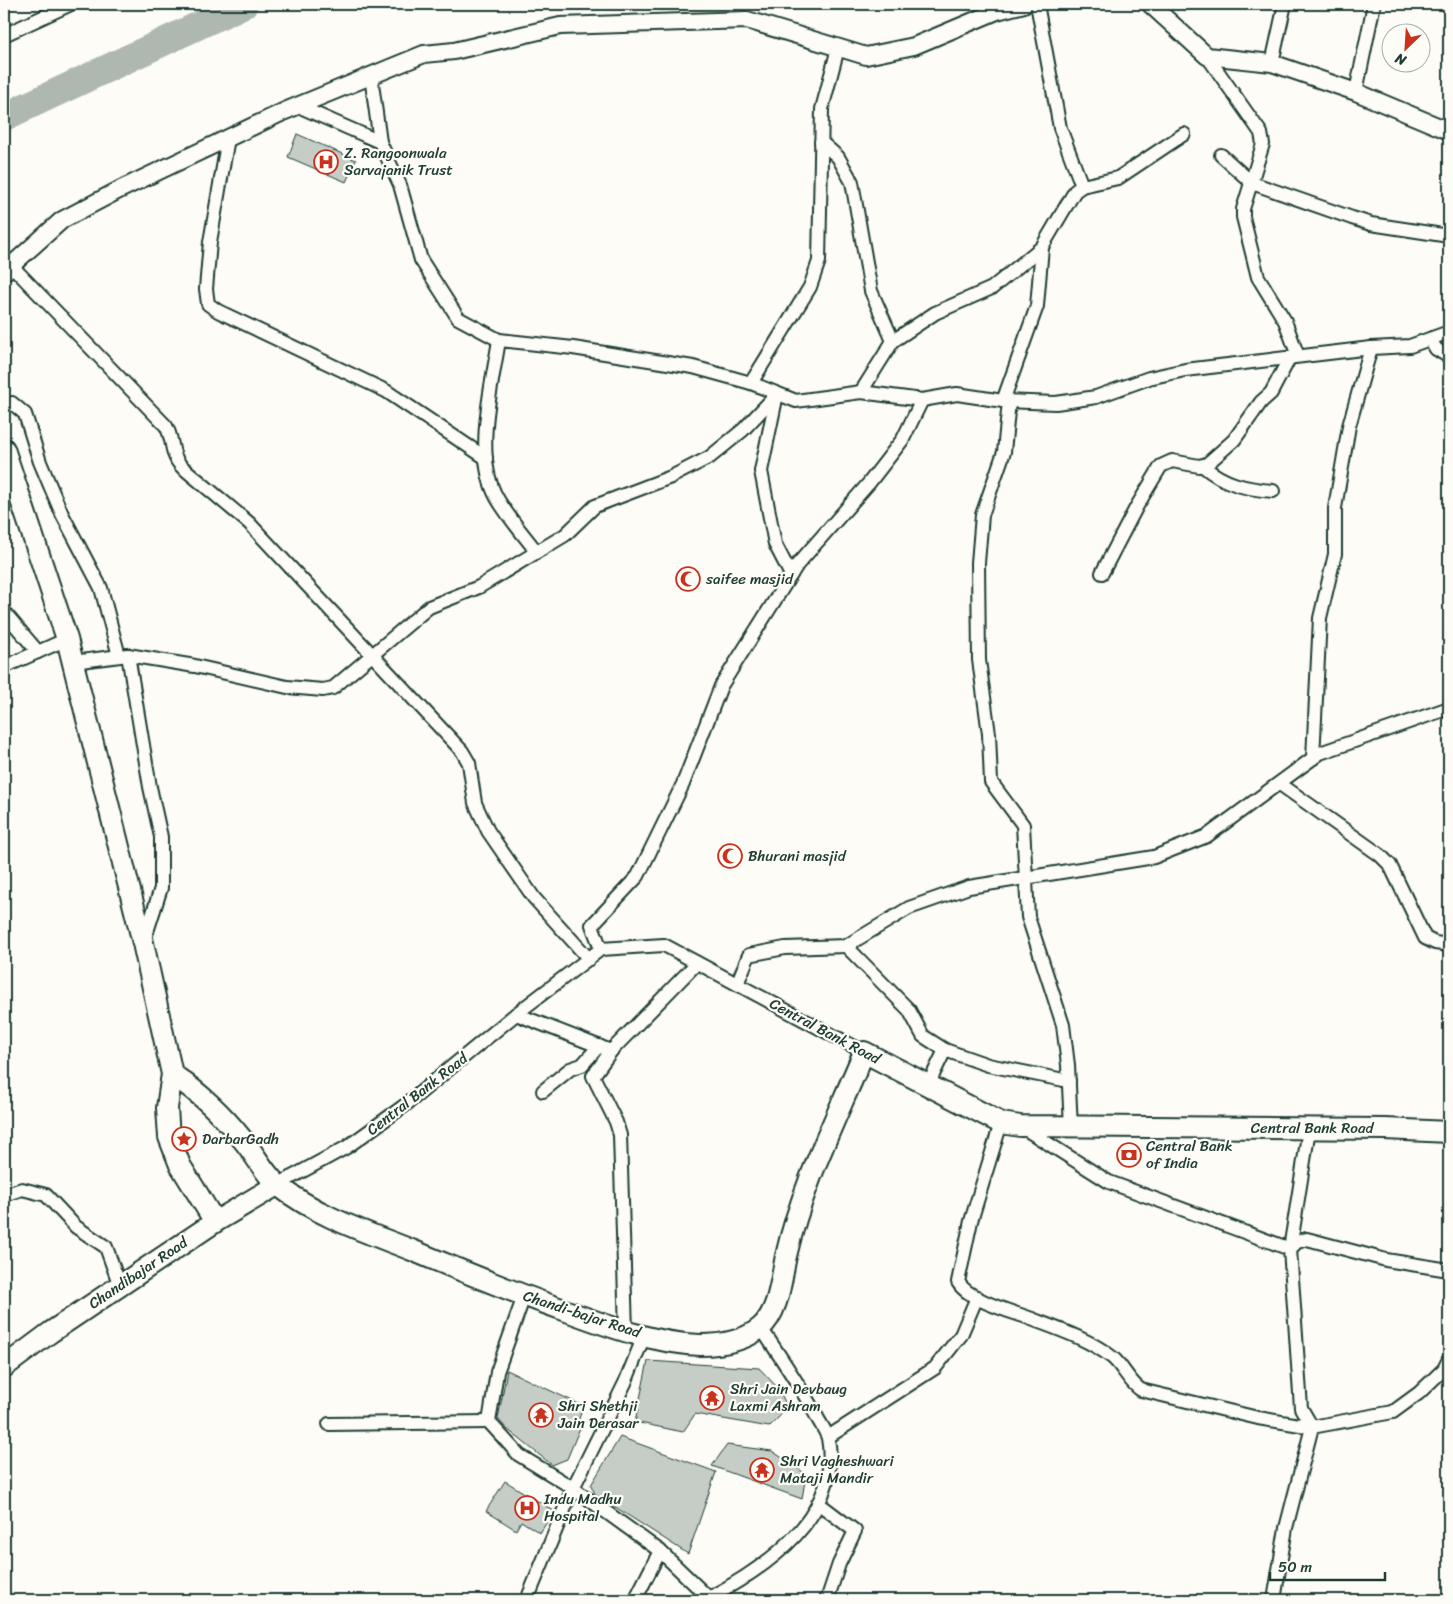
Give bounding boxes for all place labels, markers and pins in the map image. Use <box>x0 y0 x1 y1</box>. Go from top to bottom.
place label: Z. Rangoonwala Sarvajanik Trust <box>344 140 453 183</box>
hospital icon: Z. Rangoonwala Sarvajanik Trust <box>313 149 339 175</box>
mosque icon: saifee masjid <box>675 566 701 592</box>
place label: saifee masjid <box>705 566 794 592</box>
mosque icon: Bhurani masjid <box>717 843 743 869</box>
place label: Bhurani masjid <box>748 843 847 869</box>
place icon: DarbarGadh <box>171 1126 197 1152</box>
place label: DarbarGadh <box>202 1126 279 1152</box>
place label: Central Bank of India <box>1146 1133 1233 1176</box>
bank icon: Central Bank of India <box>1116 1142 1142 1168</box>
place label: Shri Jain Devbaug Laxmi Ashram <box>730 1376 847 1419</box>
temple icon: Shri Jain Devbaug Laxmi Ashram <box>699 1385 725 1411</box>
place label: Shri Shethji Jain Derasar <box>557 1393 639 1436</box>
temple icon: Shri Shethji Jain Derasar <box>528 1402 554 1428</box>
place label: Shri Vagheshwari Mataji Mandir <box>780 1448 894 1491</box>
temple icon: Shri Vagheshwari Mataji Mandir <box>749 1457 775 1483</box>
place label: Indu Madhu Hospital <box>543 1486 621 1529</box>
hospital icon: Indu Madhu Hospital <box>514 1495 540 1521</box>

